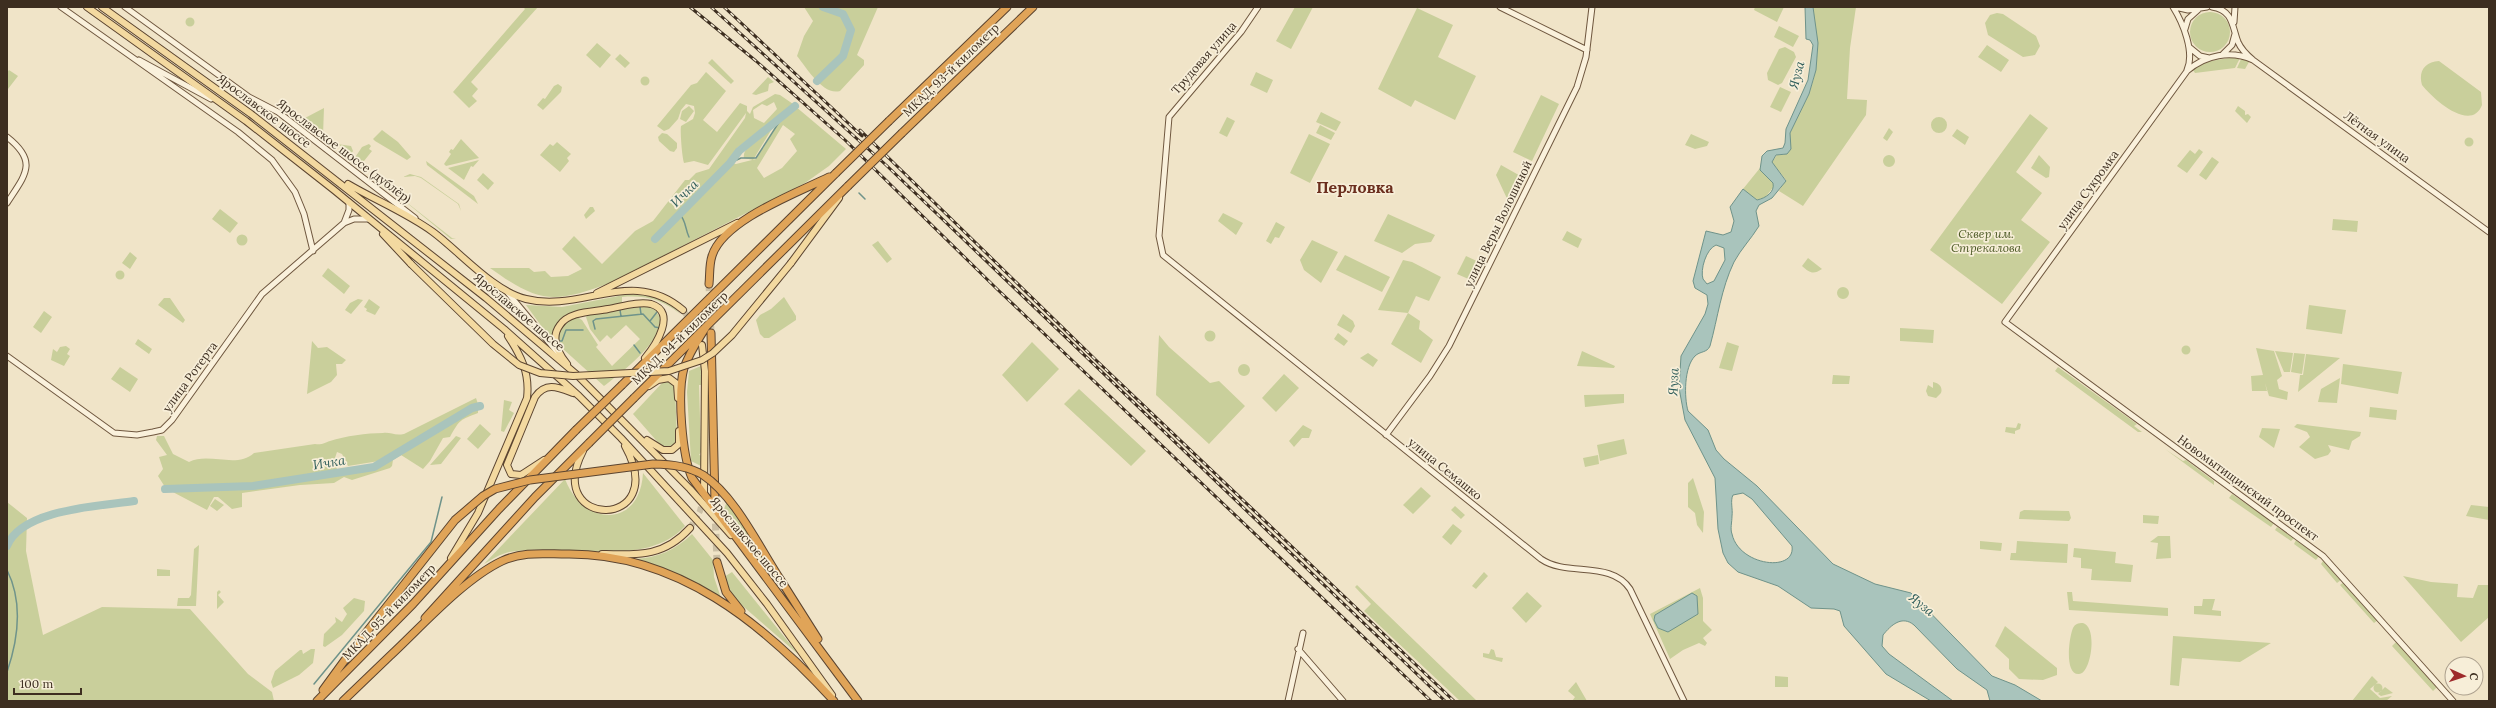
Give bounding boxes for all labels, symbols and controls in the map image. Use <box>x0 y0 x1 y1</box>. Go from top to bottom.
street label: Трудовая улица <box>1168 18 1239 97</box>
street label: МКАД, 93-й километр <box>899 20 1002 119</box>
water label: Яуза <box>1785 58 1809 91</box>
street label: Ярославское шоссе <box>214 70 315 151</box>
street label: Ярославское шоссе (дублёр) <box>274 95 415 207</box>
street label: Лётная улица <box>2341 107 2413 166</box>
street label: улица Сукромка <box>2054 147 2121 232</box>
street label: улица Веры Волошиной <box>1460 158 1535 290</box>
water label: Ичка <box>667 175 702 211</box>
district label: Перловка <box>1316 177 1394 197</box>
park label: Сквер им. Стрекалова <box>1951 226 2022 255</box>
street label: Ярославское шоссе <box>471 269 568 354</box>
street label: МКАД, 94-й километр <box>628 288 731 387</box>
street label: улица Ротерта <box>159 338 220 415</box>
water label: Яуза <box>1664 367 1683 397</box>
street label: Новомытищинский проспект <box>2175 431 2322 544</box>
street label: улица Семашко <box>1405 434 1485 503</box>
water label: Ичка <box>312 451 347 473</box>
street label: Ярославское шоссе <box>707 493 792 590</box>
street label: МКАД, 95-й километр <box>339 560 438 663</box>
water label: Яуза <box>1905 589 1939 620</box>
north arrow <box>2444 656 2484 696</box>
scale bar <box>14 670 81 696</box>
text: С <box>2467 672 2481 681</box>
text: 100 m <box>20 676 53 691</box>

